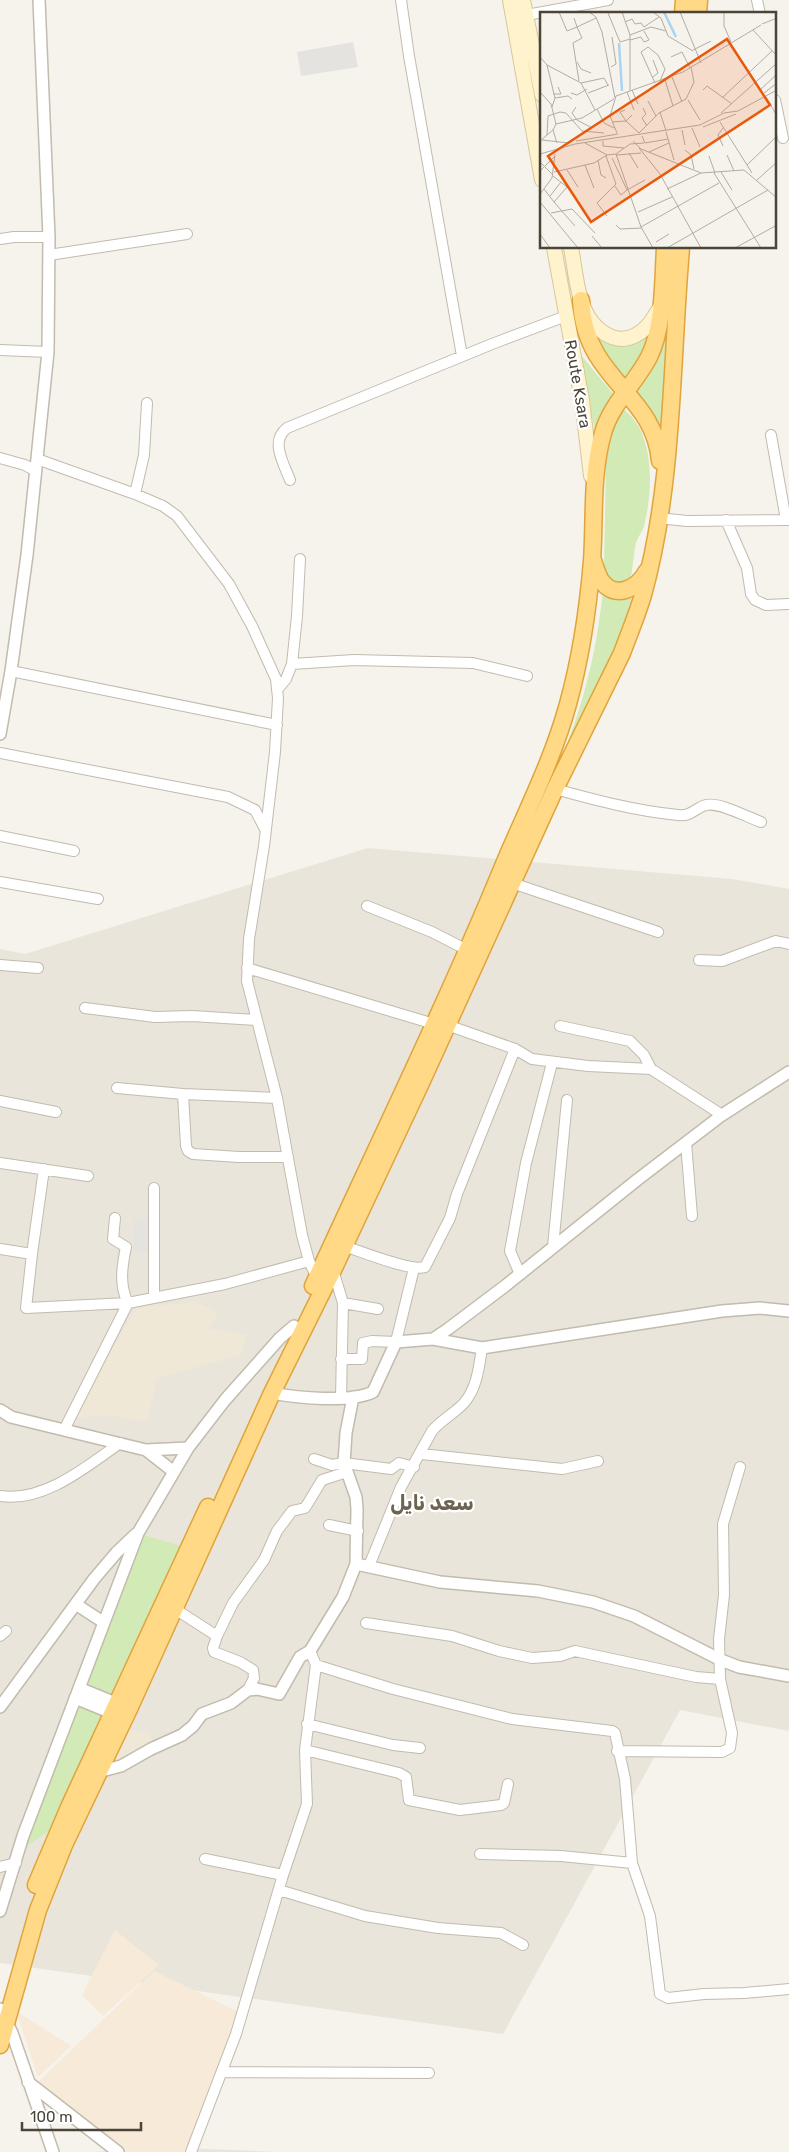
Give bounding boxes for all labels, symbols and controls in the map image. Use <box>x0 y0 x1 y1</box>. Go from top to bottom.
inset map <box>540 12 776 249</box>
street label: Route Ksara <box>561 338 595 430</box>
district label: سعد نايل <box>390 1490 474 1515</box>
scale bar <box>22 2100 141 2132</box>
text: 100 m <box>30 2108 72 2126</box>

